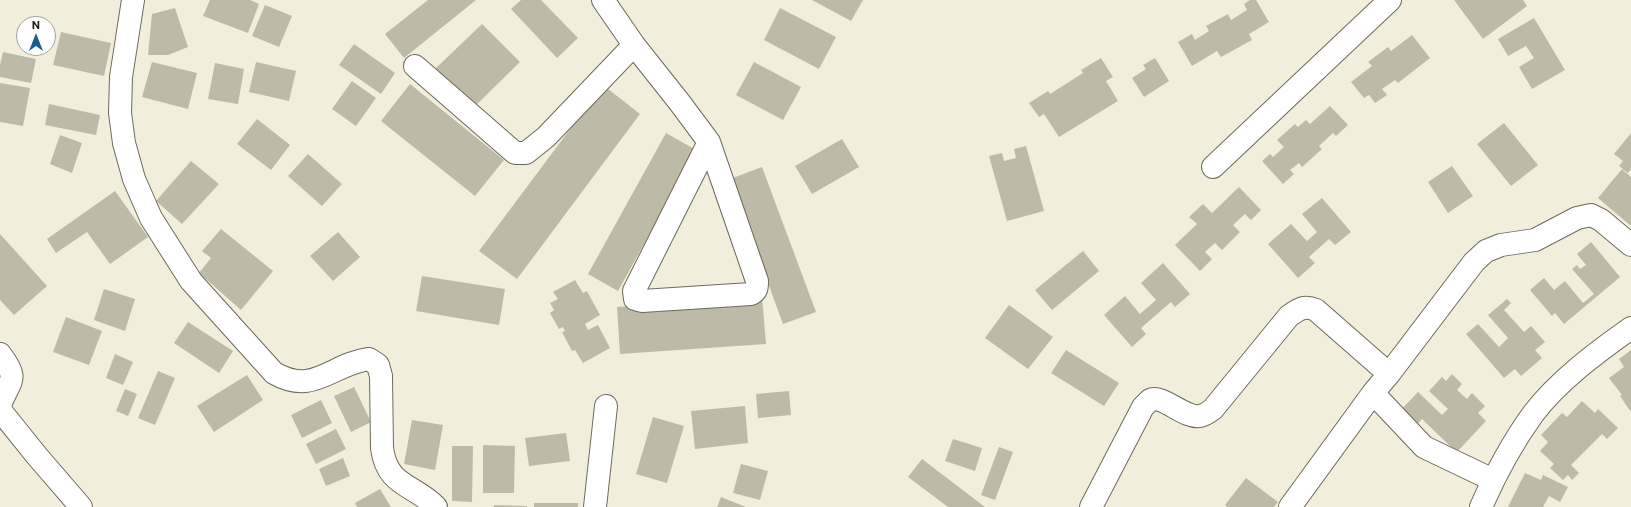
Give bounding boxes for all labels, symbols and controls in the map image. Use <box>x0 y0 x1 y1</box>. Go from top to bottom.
north arrow <box>16 16 56 56</box>
text: N <box>32 18 40 31</box>

